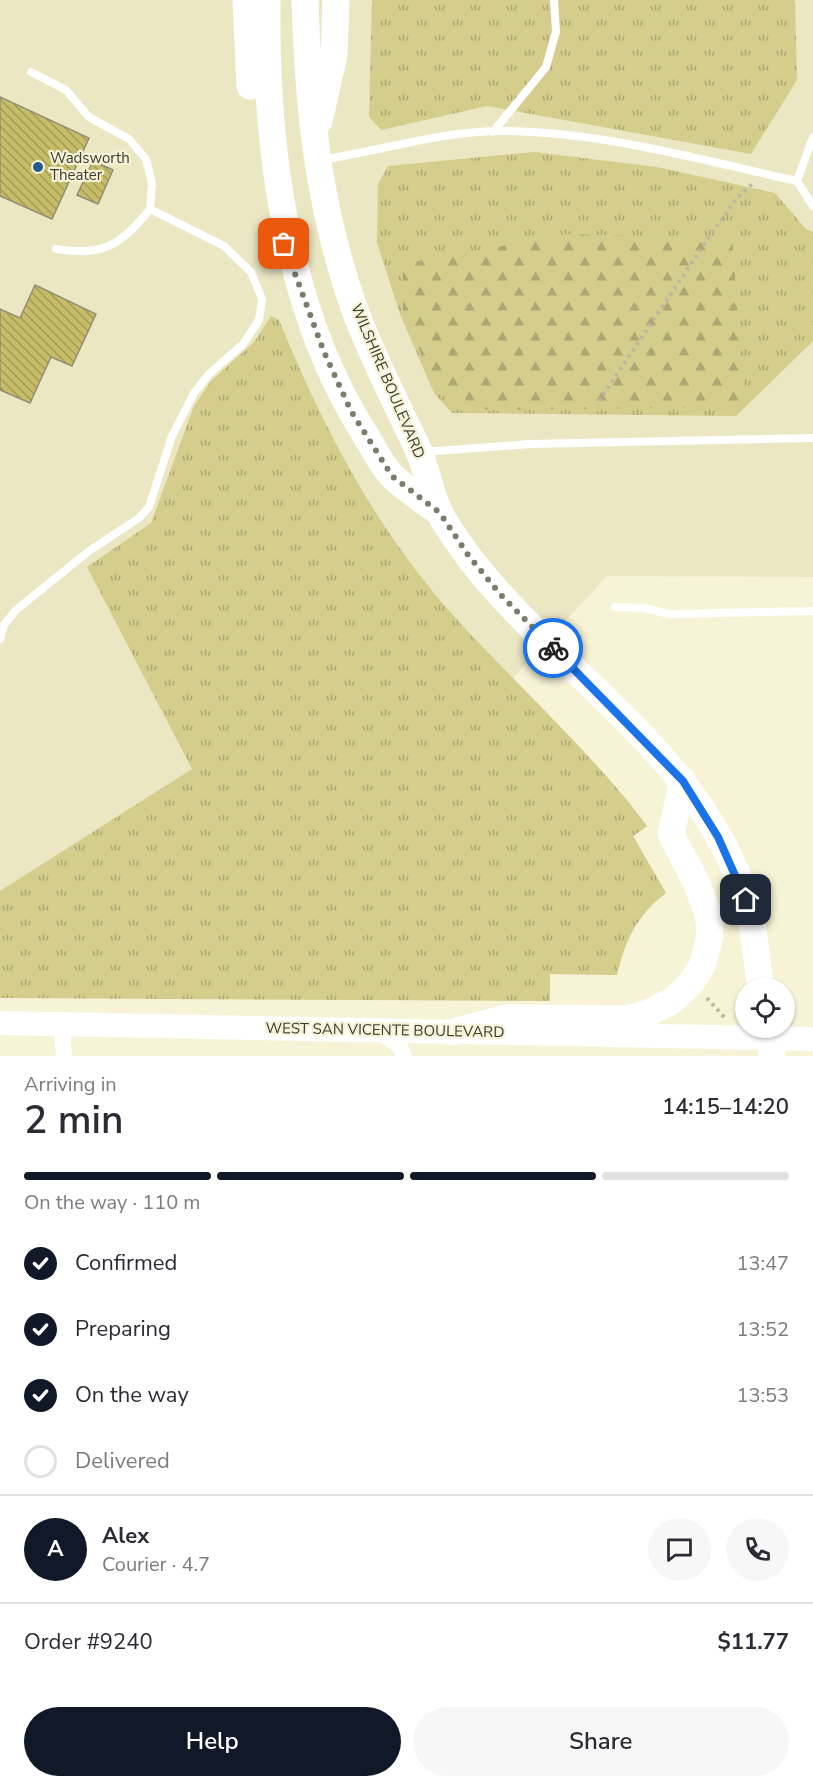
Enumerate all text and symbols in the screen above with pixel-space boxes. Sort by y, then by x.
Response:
place label: Wadsworth Theater [50,148,130,185]
marker: Wadsworth Theater [31,160,45,174]
pin [258,218,309,269]
icon: bag [267,227,300,260]
street label: WILSHIRE BOULEVARD [346,301,430,461]
courier [523,618,583,678]
icon: bike [537,632,570,665]
pin [720,874,771,925]
icon: home [729,883,762,916]
map controls [735,978,795,1038]
button: locate [735,978,795,1038]
street label: WEST SAN VICENTE BOULEVARD [265,1018,505,1042]
text: Arriving in [24,1071,117,1098]
text: 14:15–14:20 [662,1092,789,1122]
text: 2 min [24,1094,123,1147]
text: On the way · 110 m [24,1189,200,1216]
icon: check [24,1247,57,1280]
text: Confirmed [75,1248,177,1278]
text: 13:47 [736,1250,789,1277]
icon: check [24,1313,57,1346]
text: Preparing [75,1314,171,1344]
text: 13:52 [736,1316,789,1343]
icon: check [24,1379,57,1412]
text: On the way [75,1380,189,1410]
text: 13:53 [736,1382,789,1409]
text: Delivered [75,1446,170,1476]
button: chat [648,1518,711,1581]
button: phone [726,1518,789,1581]
text: Alex [102,1521,149,1551]
text: A [47,1534,64,1564]
text: Courier · 4.7 [102,1551,210,1578]
text: Order #9240 [24,1627,153,1657]
text: $11.77 [718,1627,789,1657]
button: Help [24,1707,401,1776]
button: Share [413,1707,789,1776]

